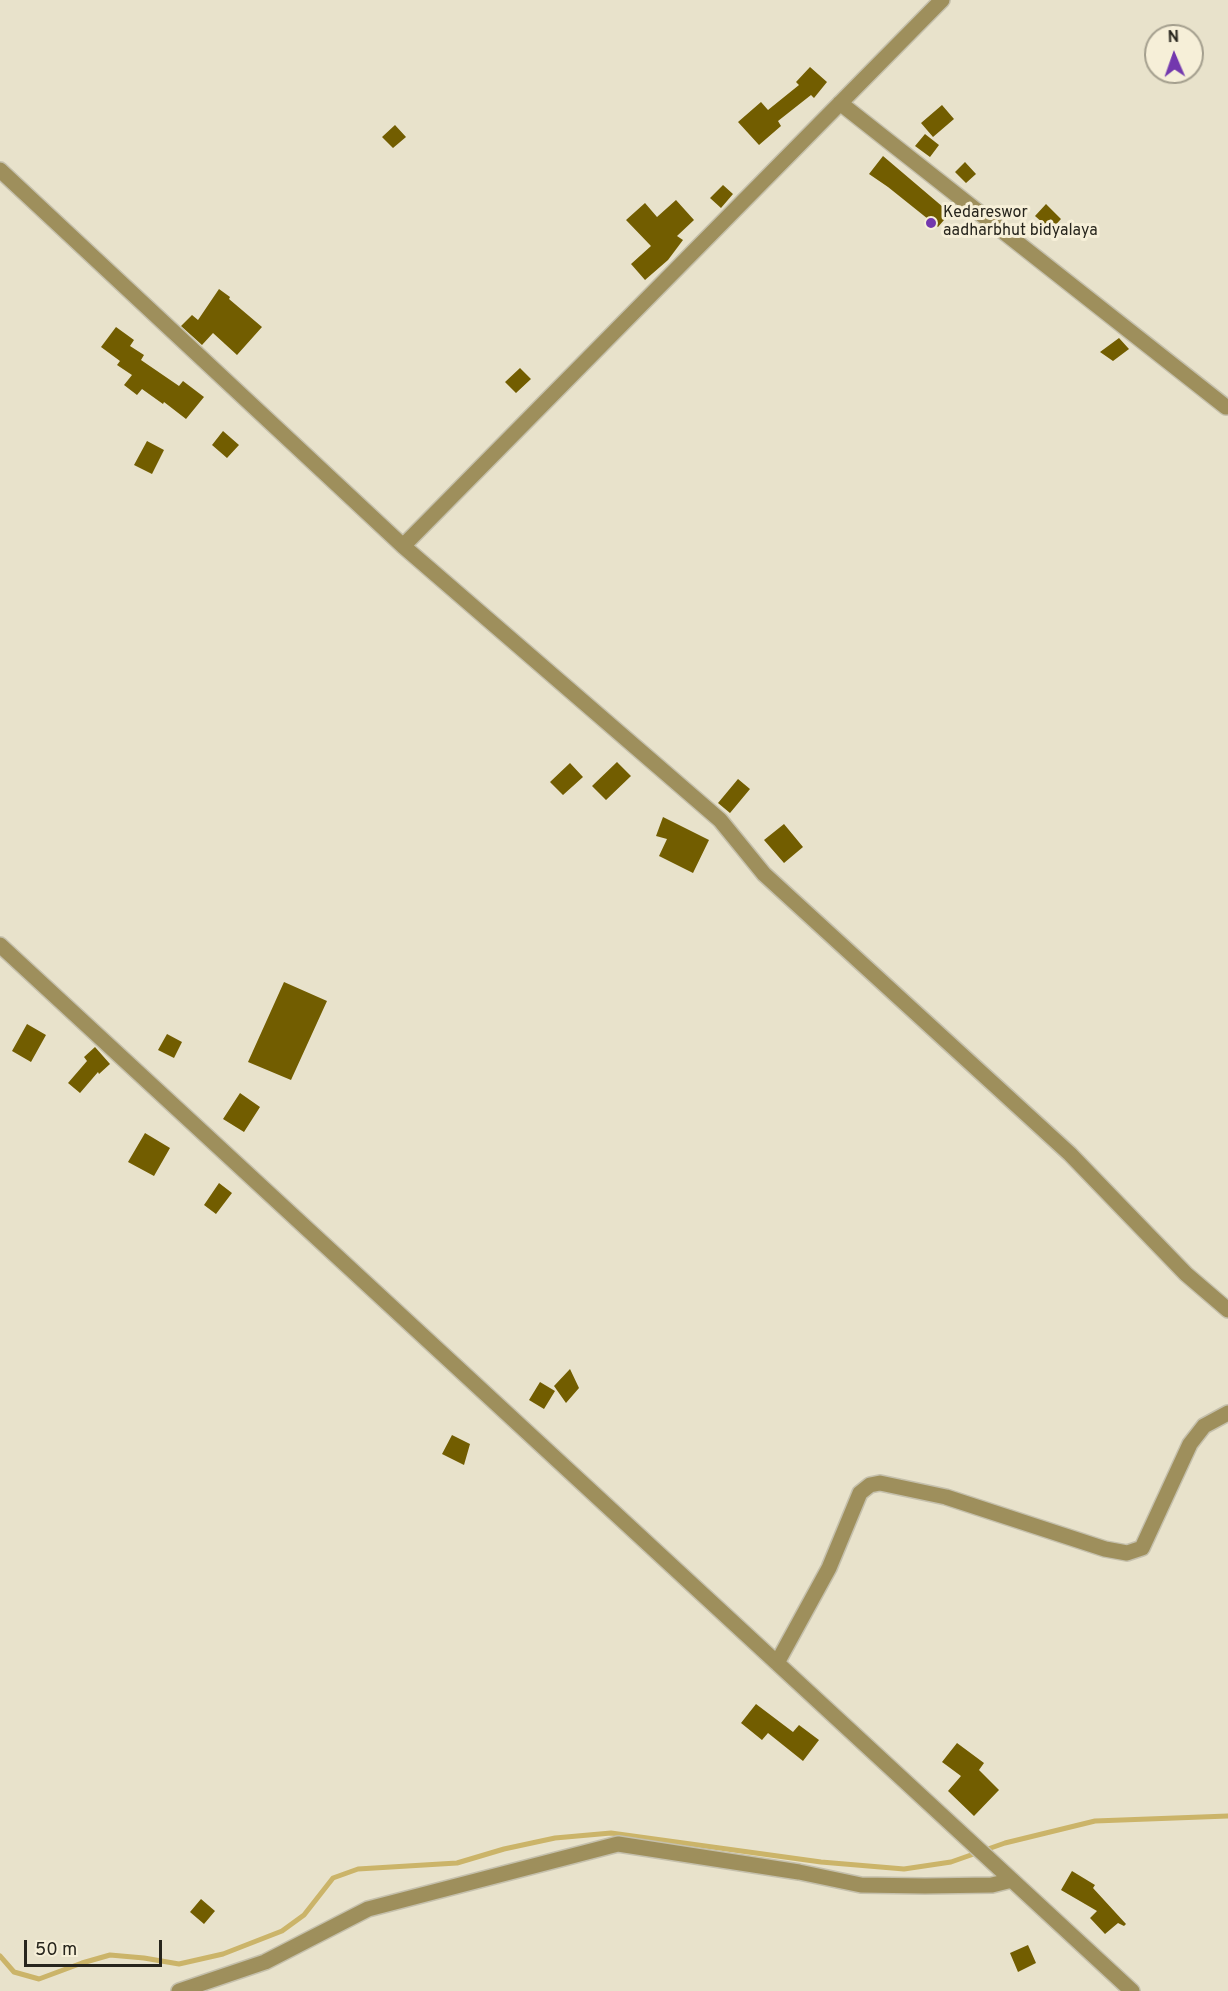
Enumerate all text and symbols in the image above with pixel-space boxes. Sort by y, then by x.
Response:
north arrow [1144,24,1204,84]
text: N [1167,28,1180,48]
place label: Kedareswor aadharbhut bidyalaya [943,204,1098,242]
marker: Kedareswor aadharbhut bidyalaya [924,216,938,230]
scale bar [27,1928,165,1966]
text: 50 m [35,1939,77,1962]

